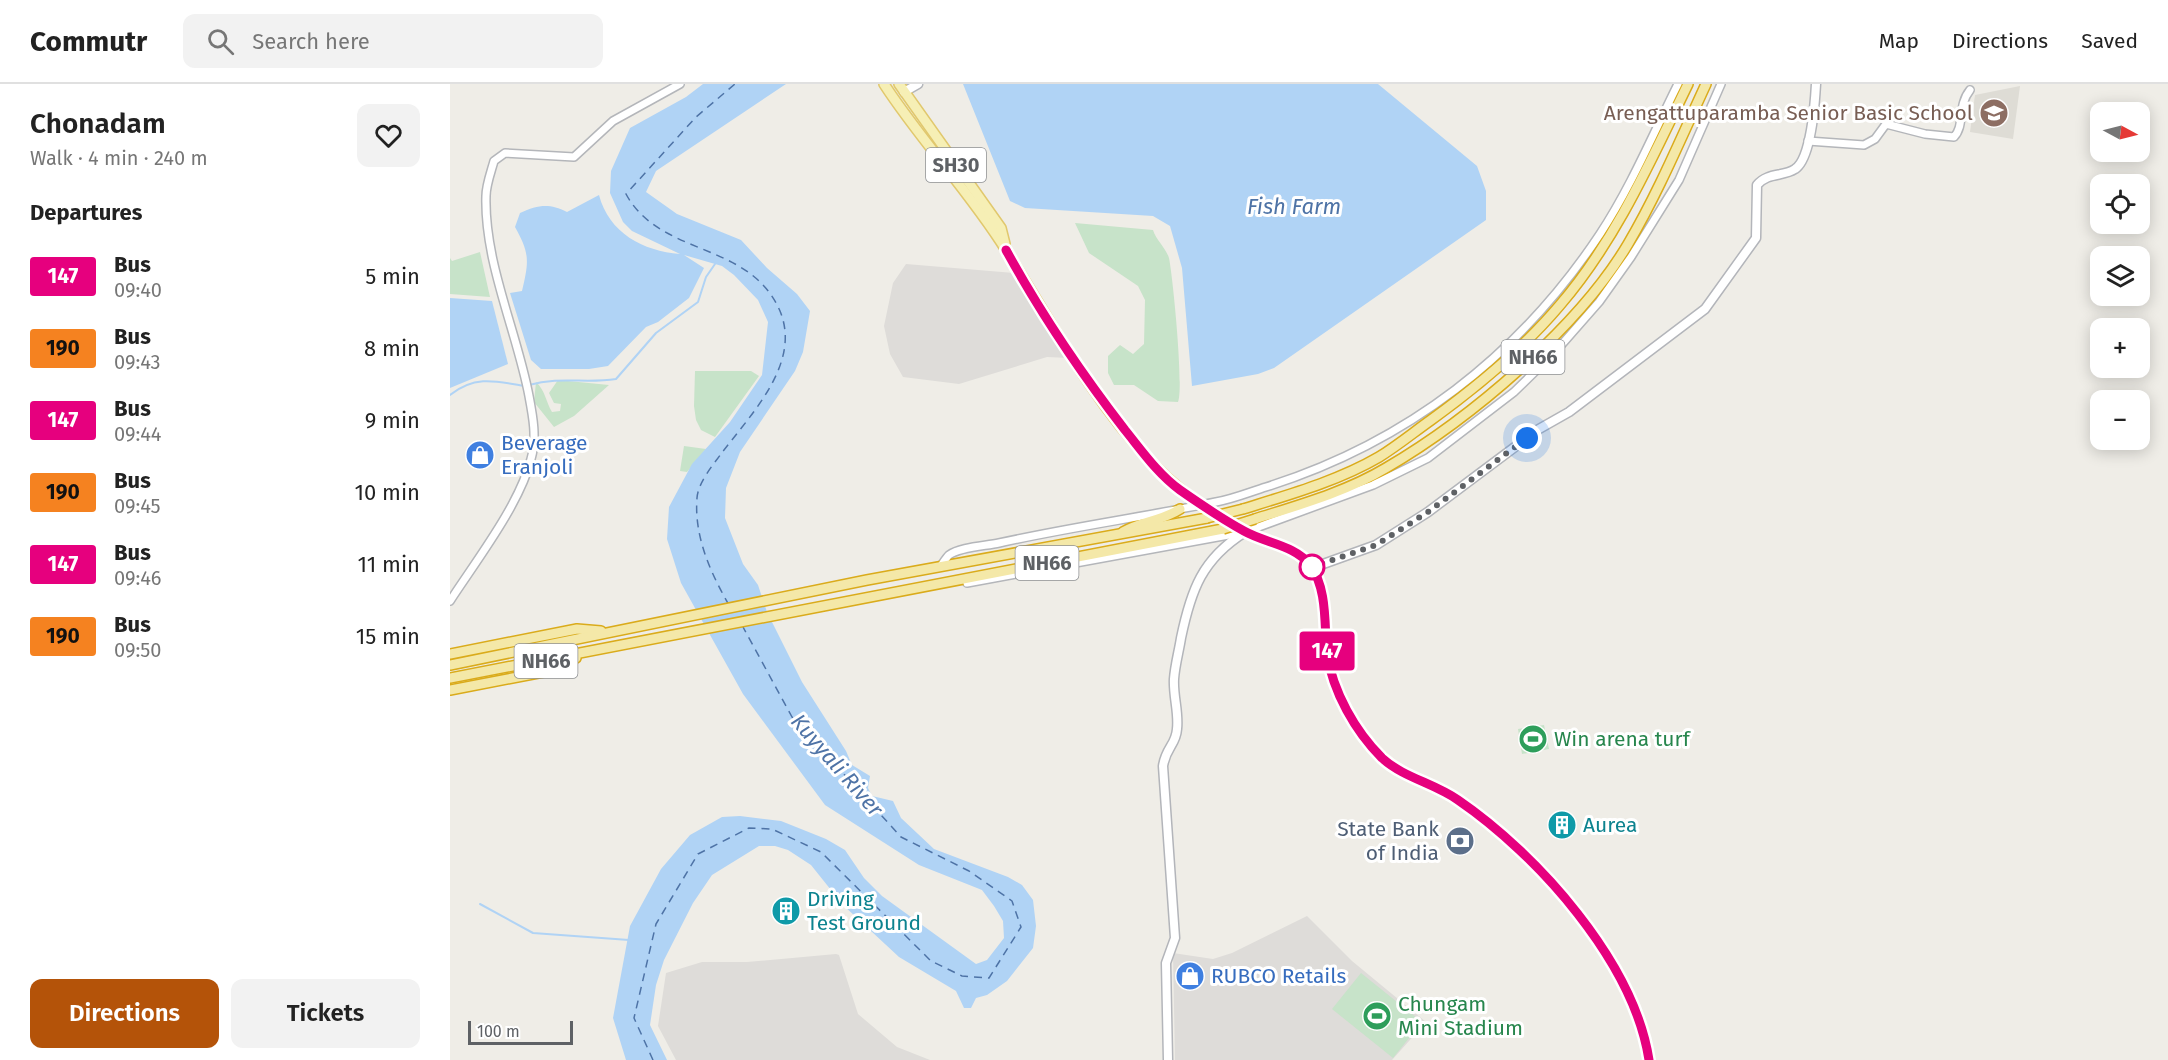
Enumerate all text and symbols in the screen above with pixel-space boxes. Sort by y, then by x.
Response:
search box [183,14,603,68]
text: Commutr [30,25,147,58]
icon: search [204,25,237,58]
text: Search here [252,28,370,55]
text: Map [1879,28,1919,54]
text: Directions [1952,28,2048,54]
text: Saved [2081,28,2138,54]
school or university icon: Arengattuparamba Senior Basic School [1978,97,2010,129]
place label: Arengattuparamba Senior Basic School [1604,100,1973,126]
north arrow [2090,102,2150,162]
map controls [2090,102,2150,450]
button: heart [357,104,420,167]
text: Chonadam [30,107,166,140]
text: Walk · 4 min · 240 m [30,146,208,170]
road number: SH30 [926,148,986,182]
button: locate [2090,174,2150,234]
water label: Fish Farm [1247,193,1341,220]
text: Departures [30,199,142,226]
button: layers [2090,246,2150,306]
text: Bus [114,251,151,278]
text: 147 [48,263,78,289]
text: 5 min [365,263,420,290]
text: 09:40 [114,278,162,302]
button: + [2090,318,2150,378]
text: Bus [114,323,151,350]
text: 190 [46,335,80,361]
text: 8 min [364,335,420,362]
road number: NH66 [1502,340,1564,374]
text: 09:43 [114,350,160,374]
button: − [2090,390,2150,450]
text: Bus [114,395,151,422]
text: 147 [48,407,78,433]
text: 9 min [365,407,420,434]
text: 09:44 [114,422,161,446]
your location [1512,423,1542,453]
place label: Beverage Eranjoli [501,430,587,480]
shop icon: Beverage Eranjoli [464,439,496,471]
text: Bus [114,467,151,494]
text: 190 [46,479,80,505]
text: 10 min [354,479,420,506]
text: 09:45 [114,494,161,518]
text: Bus [114,539,151,566]
road number: NH66 [1016,546,1078,580]
text: 147 [48,551,78,577]
text: 11 min [357,551,420,578]
unlabelled marker [1299,554,1325,580]
text: 09:46 [114,566,161,590]
text: Bus [114,611,151,638]
text: 190 [46,623,80,649]
text: 15 min [356,623,420,650]
line badge: 147 [1292,632,1362,670]
text: 09:50 [114,638,162,662]
text: 147 [1312,638,1342,664]
road number: NH66 [514,644,578,678]
water label: Kuyyali River [785,708,889,822]
sports icon: Win arena turf [1517,723,1549,755]
place label: Win arena turf [1554,726,1692,752]
building icon: Aurea [1546,809,1578,841]
place label: Aurea [1583,812,1637,838]
place label: State Bank of India [1337,816,1439,866]
bank icon: State Bank of India [1444,825,1476,857]
place label: Driving Test Ground [807,886,921,936]
building icon: Driving Test Ground [770,895,802,927]
shop icon: RUBCO Retails [1174,960,1206,992]
place label: RUBCO Retails [1211,963,1346,989]
button: Directions [30,979,219,1048]
button: Tickets [231,979,420,1048]
place label: Chungam Mini Stadium [1398,991,1523,1041]
sports icon: Chungam Mini Stadium [1361,1000,1393,1032]
scale bar [468,1018,573,1046]
text: 100 m [477,1022,520,1041]

